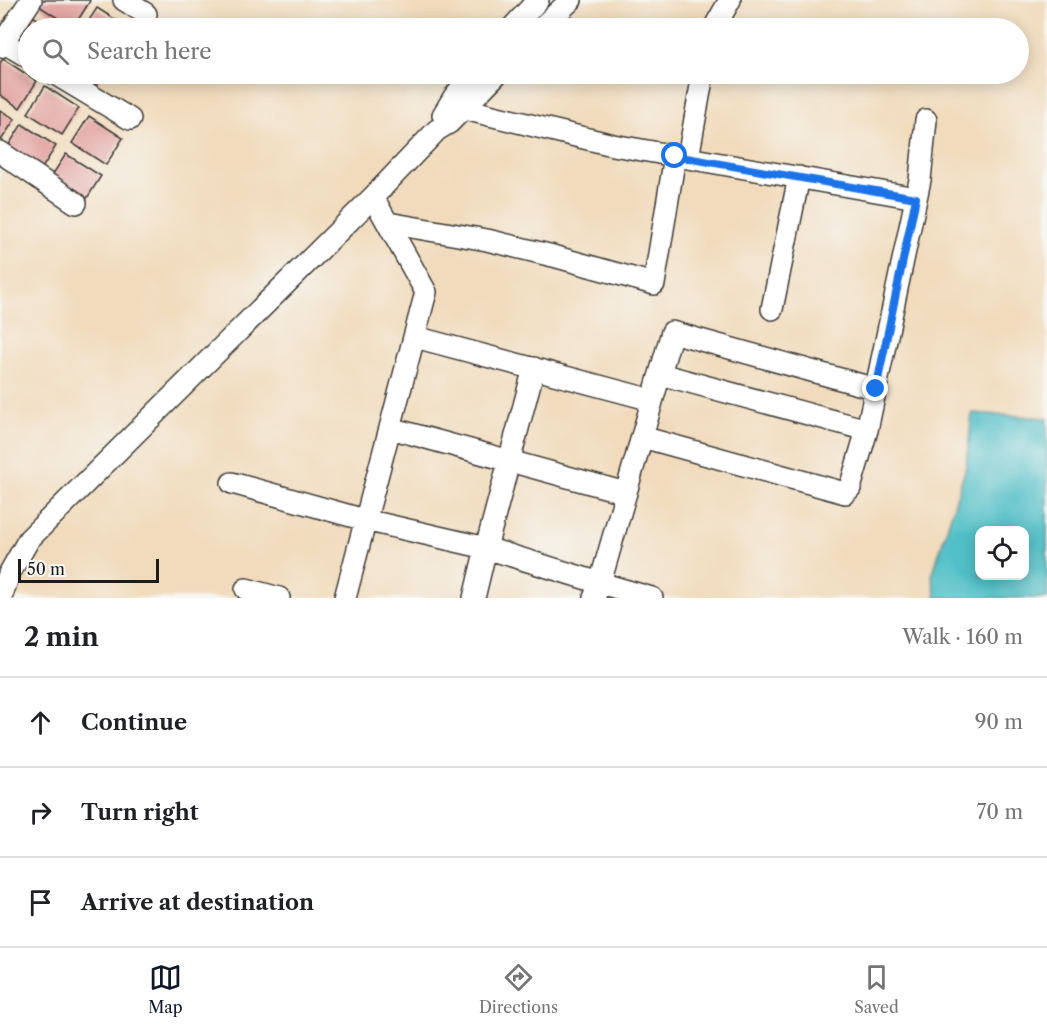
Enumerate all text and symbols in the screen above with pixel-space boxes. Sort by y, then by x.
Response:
search box [18,18,1029,84]
icon: search [39,35,72,68]
text: Search here [87,38,212,65]
route start [661,142,687,168]
route end [862,375,888,401]
map controls [975,526,1029,580]
button: locate [975,526,1029,580]
scale bar [18,556,159,584]
text: 50 m [27,559,65,579]
text: 2 min [24,621,99,653]
text: Walk · 160 m [902,625,1023,649]
icon: ahead [24,706,57,739]
text: Continue [81,709,187,736]
text: 90 m [975,710,1023,734]
icon: right [24,796,57,829]
text: Turn right [81,799,199,826]
text: 70 m [977,800,1023,824]
icon: arrive [24,886,57,919]
text: Arrive at destination [81,889,314,916]
tab: Map [148,961,183,1017]
tab: Directions [479,961,558,1017]
tab: Saved [854,961,899,1017]

